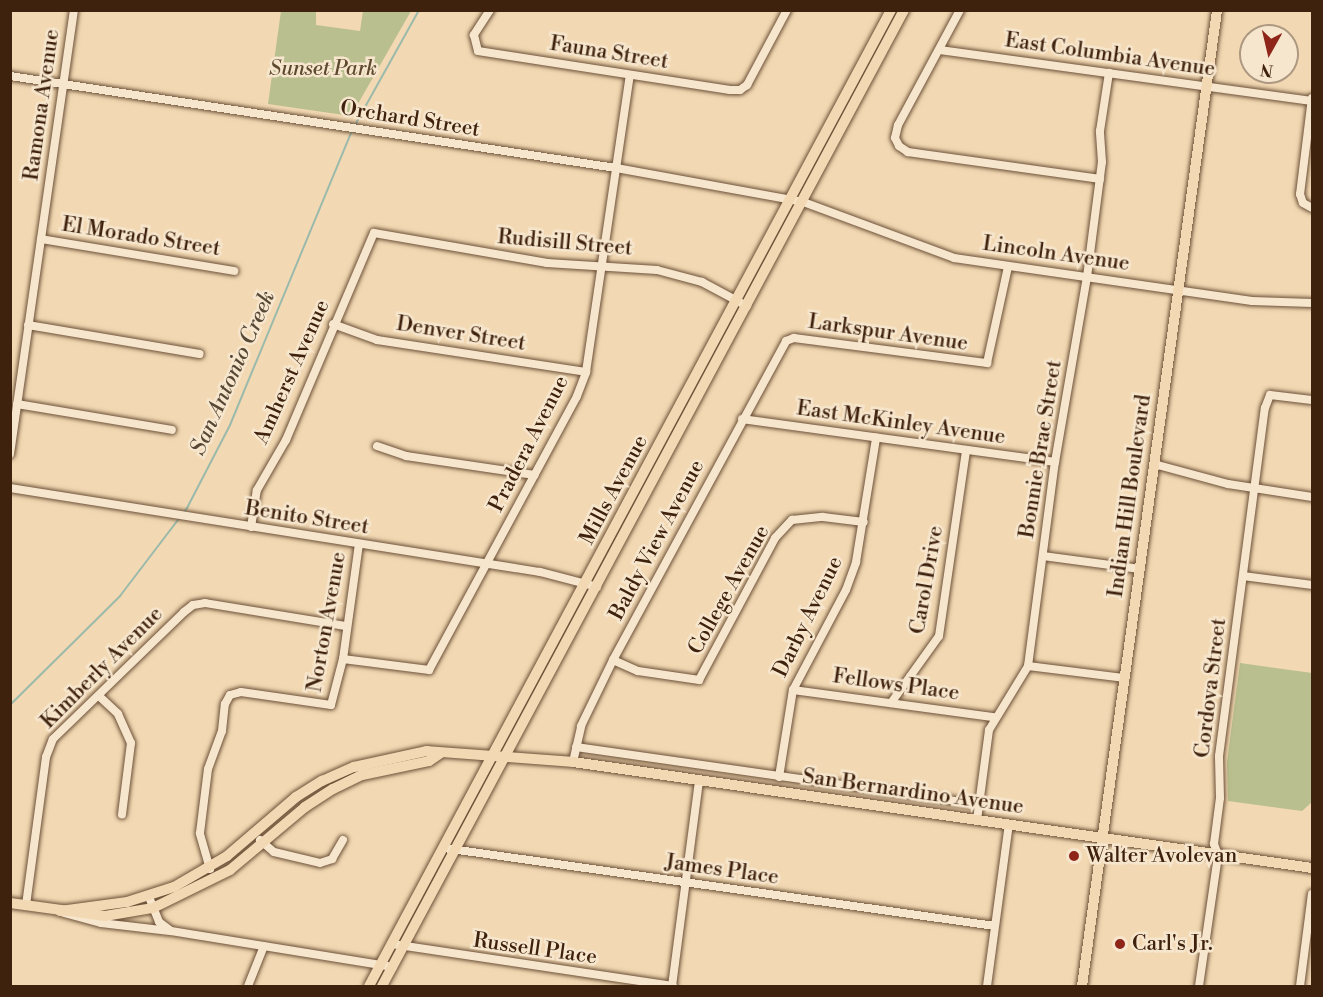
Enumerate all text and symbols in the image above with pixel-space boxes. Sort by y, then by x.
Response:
north arrow [1239,24,1299,84]
street label: Ramona Avenue [19,28,65,182]
street label: East Columbia Avenue [1003,28,1217,82]
street label: Fauna Street [548,31,670,75]
park label: Sunset Park [269,56,377,82]
text: N [1259,59,1274,81]
street label: Orchard Street [338,96,482,142]
street label: El Morado Street [60,212,222,262]
street label: Rudisill Street [497,225,633,261]
street label: Lincoln Avenue [981,231,1131,277]
water label: San Antonio Creek [185,287,281,459]
street label: Amherst Avenue [249,296,335,448]
street label: Larkspur Avenue [806,309,970,357]
street label: Denver Street [395,311,527,357]
street label: Bonnie Brae Street [1014,358,1068,540]
street label: Pradera Avenue [484,372,574,516]
street label: Indian Hill Boulevard [1103,393,1157,599]
street label: East McKinley Avenue [795,396,1007,450]
street label: Mills Avenue [575,431,653,549]
street label: Baldy View Avenue [604,456,710,624]
street label: Benito Street [243,496,371,540]
street label: College Avenue [683,521,775,659]
street label: Carol Drive [905,524,949,636]
street label: Norton Avenue [302,550,352,694]
street label: Darby Avenue [768,552,848,682]
street label: Kimberly Avenue [36,602,168,734]
street label: Cordova Street [1190,617,1232,759]
street label: Fellows Place [831,664,961,706]
street label: San Bernardino Avenue [801,764,1025,820]
place label: Walter Avolevan [1086,843,1237,869]
marker: Walter Avolevan [1067,849,1081,863]
street label: James Place [664,850,780,890]
street label: Russell Place [472,928,598,970]
place label: Carl's Jr. [1132,931,1213,957]
marker: Carl's Jr. [1113,937,1127,951]

